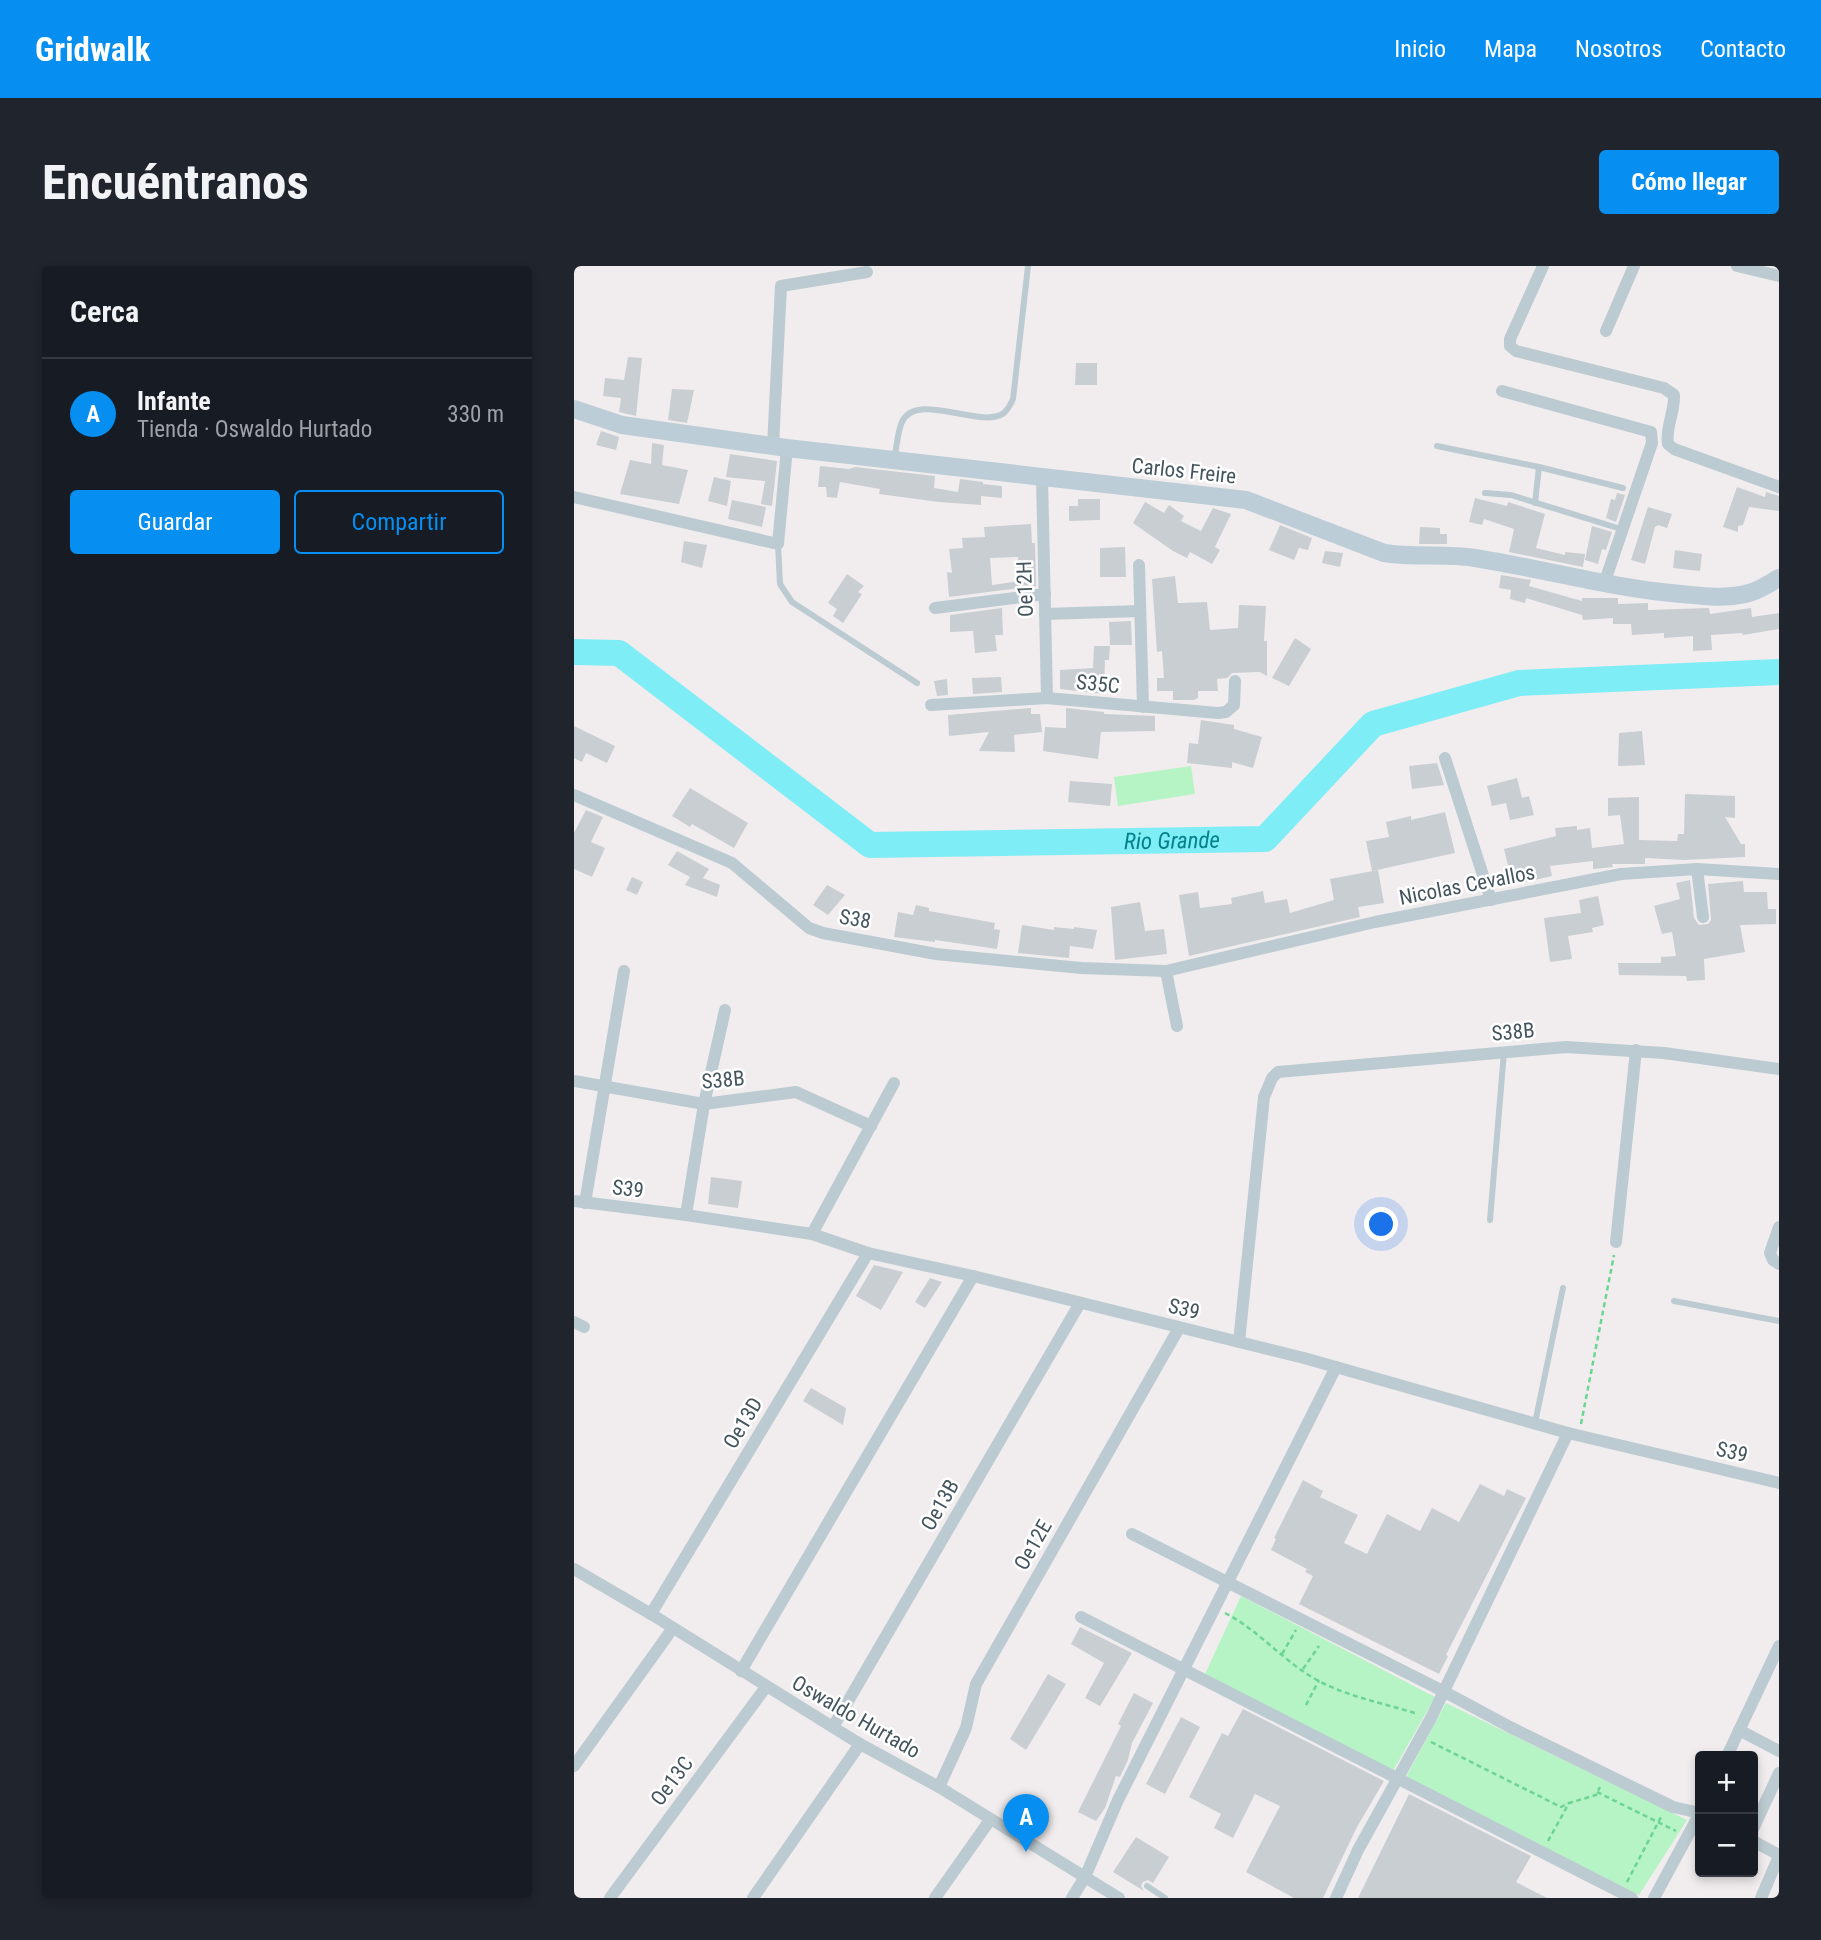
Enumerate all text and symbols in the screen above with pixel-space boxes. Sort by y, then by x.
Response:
text: Gridwalk [35,30,150,69]
text: Inicio [1394,35,1446,63]
text: Mapa [1484,35,1537,63]
text: Nosotros [1575,35,1662,63]
text: Contacto [1700,35,1786,63]
button: Cómo llegar [1599,150,1779,214]
text: Encuéntranos [42,154,309,211]
text: Cerca [70,294,139,329]
text: Infante [137,386,211,416]
text: A [86,401,100,428]
text: 330 m [447,401,504,428]
text: Tienda · Oswaldo Hurtado [137,416,372,443]
street label: Carlos Freire [1131,454,1238,488]
button: Guardar [70,490,280,554]
button: Compartir [294,490,504,554]
street label: Oe12H [1012,560,1038,618]
street label: S35C [1075,670,1121,698]
water label: Rio Grande [1124,827,1220,855]
street label: Nicolas Cevallos [1397,860,1537,910]
street label: S38 [837,904,873,934]
street label: S38B [1490,1018,1536,1046]
street label: S38B [700,1066,746,1094]
street label: S39 [611,1175,645,1203]
your location [1364,1207,1398,1241]
street label: S39 [1166,1294,1202,1324]
street label: Oe13D [719,1393,767,1453]
street label: S39 [1714,1437,1750,1467]
street label: Oe13B [916,1475,964,1535]
street label: Oe12E [1009,1516,1057,1574]
street label: Oswaldo Hurtado [788,1671,924,1763]
map controls [1695,1751,1758,1877]
button: + [1695,1751,1758,1814]
street label: Oe13C [646,1752,698,1810]
pin: A [1003,1794,1049,1852]
button: − [1695,1814,1758,1877]

